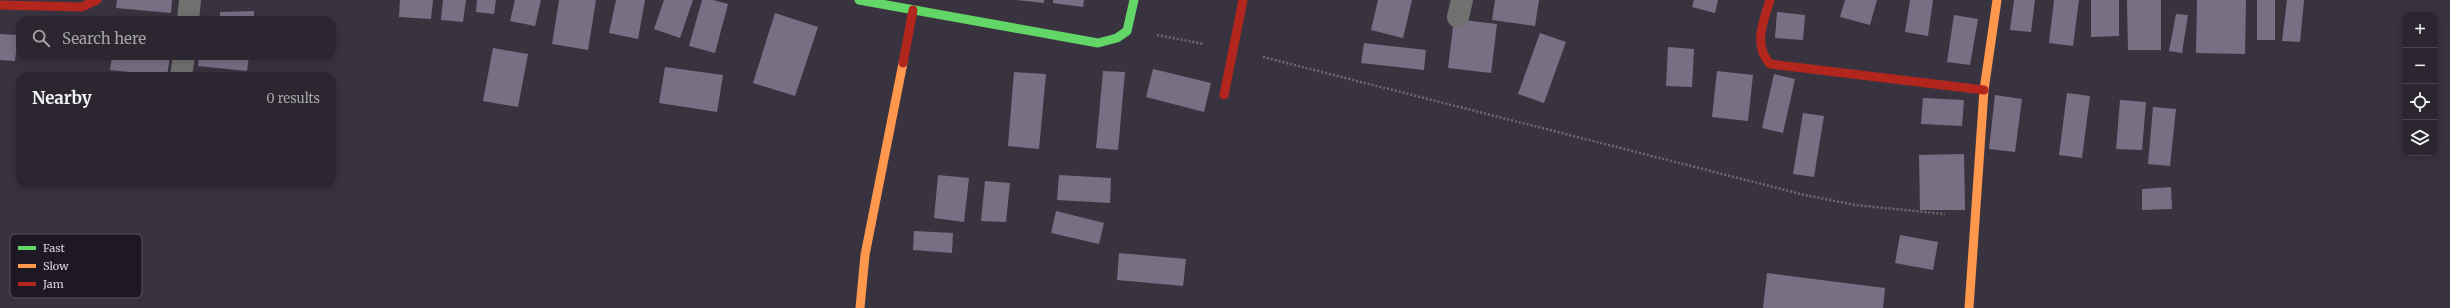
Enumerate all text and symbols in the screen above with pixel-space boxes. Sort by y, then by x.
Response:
map controls [2402,12,2438,156]
button: + [2402,12,2438,48]
search box [16,16,336,60]
icon: search [30,27,52,49]
text: Search here [62,29,146,48]
button: − [2402,48,2438,84]
button: locate [2402,84,2438,120]
text: Nearby [32,87,92,109]
text: 0 results [266,90,320,107]
button: layers [2402,120,2438,156]
legend [10,234,142,298]
text: Fast [43,241,66,255]
text: Slow [43,259,69,273]
text: Jam [42,277,64,291]

